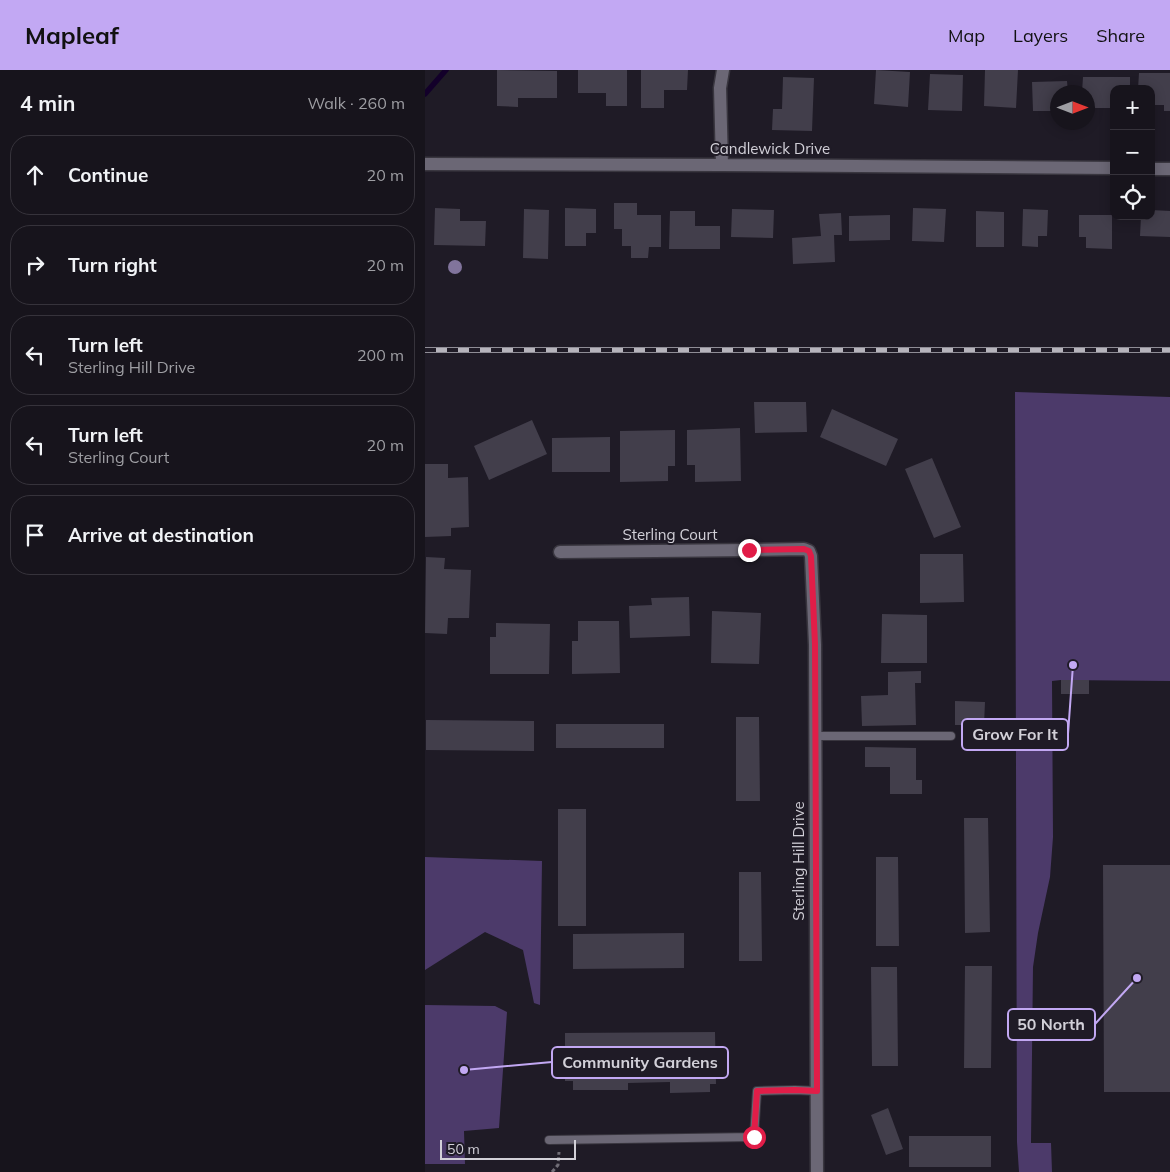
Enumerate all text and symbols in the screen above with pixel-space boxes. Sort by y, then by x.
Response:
text: Mapleaf [25,20,119,50]
text: Map [948,24,985,47]
text: Layers [1013,24,1068,47]
text: Share [1096,24,1145,47]
north arrow [1050,85,1095,130]
map controls [1110,85,1155,220]
button: + [1110,85,1155,130]
text: 4 min [20,90,75,116]
text: Walk · 260 m [307,93,405,113]
button: − [1110,130,1155,175]
street label: Candlewick Drive [710,139,830,158]
icon: ahead [21,161,49,189]
text: Continue [68,163,148,187]
text: 20 m [367,165,404,185]
button: locate [1110,175,1155,220]
icon: right [21,251,49,279]
text: Turn right [68,253,157,277]
text: 20 m [367,255,404,275]
text: Turn left [68,333,143,357]
icon: left [21,341,49,369]
text: 200 m [357,345,404,365]
text: Sterling Hill Drive [68,357,195,377]
text: Turn left [68,423,143,447]
icon: left [21,431,49,459]
text: 20 m [367,435,404,455]
text: Sterling Court [68,447,169,467]
icon: arrive [21,521,49,549]
text: Arrive at destination [68,523,254,547]
street label: Sterling Court [622,525,718,544]
route end [738,539,761,562]
callout: Grow For It [962,719,1068,750]
text: Grow For It [972,724,1058,744]
street label: Sterling Hill Drive [789,801,808,921]
callout: 50 North [1008,1009,1095,1040]
text: 50 North [1017,1014,1085,1034]
callout: Community Gardens [552,1047,728,1078]
text: Community Gardens [562,1052,718,1072]
route start [743,1126,766,1149]
scale bar [440,1137,576,1160]
text: 50 m [447,1140,480,1158]

